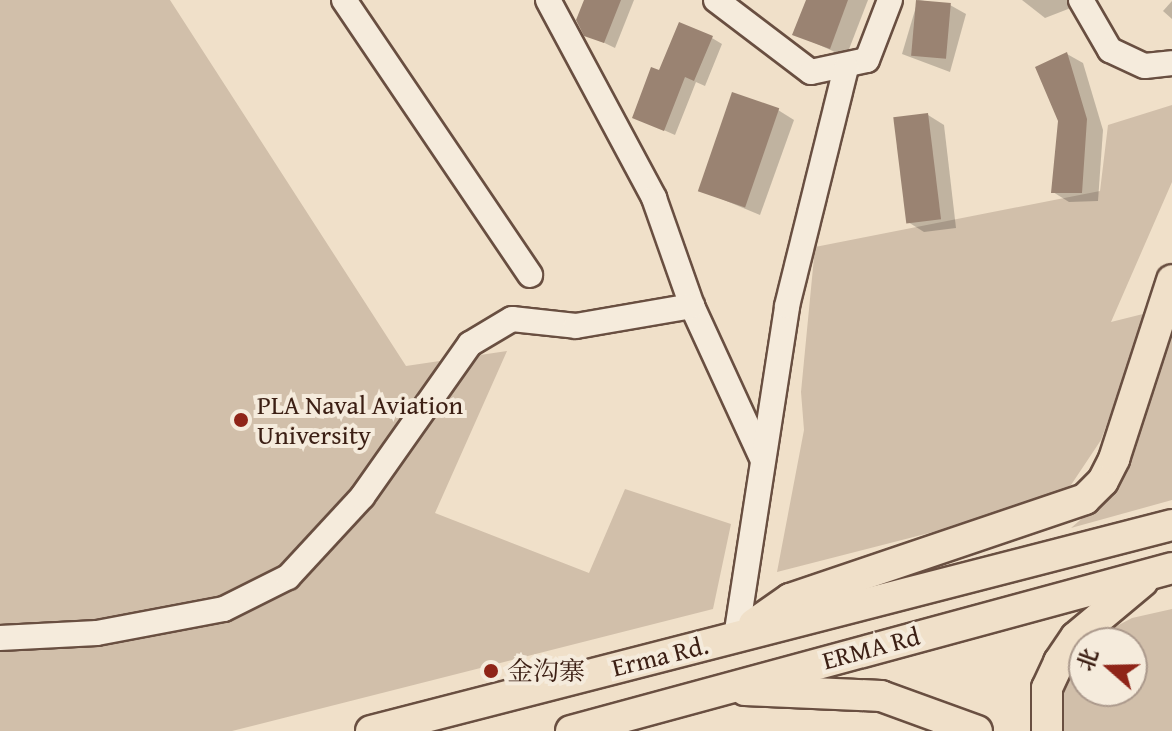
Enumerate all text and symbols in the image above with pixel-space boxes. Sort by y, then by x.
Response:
place label: PLA Naval Aviation University [257,389,463,450]
marker: PLA Naval Aviation University [232,411,250,429]
street label: ERMA Rd [819,620,923,676]
north arrow [1068,627,1148,707]
street label: Erma Rd. [609,629,711,683]
text: 北 [1069,644,1106,675]
place label: 金沟寨 [507,655,585,687]
marker: 金沟寨 [482,662,500,680]

